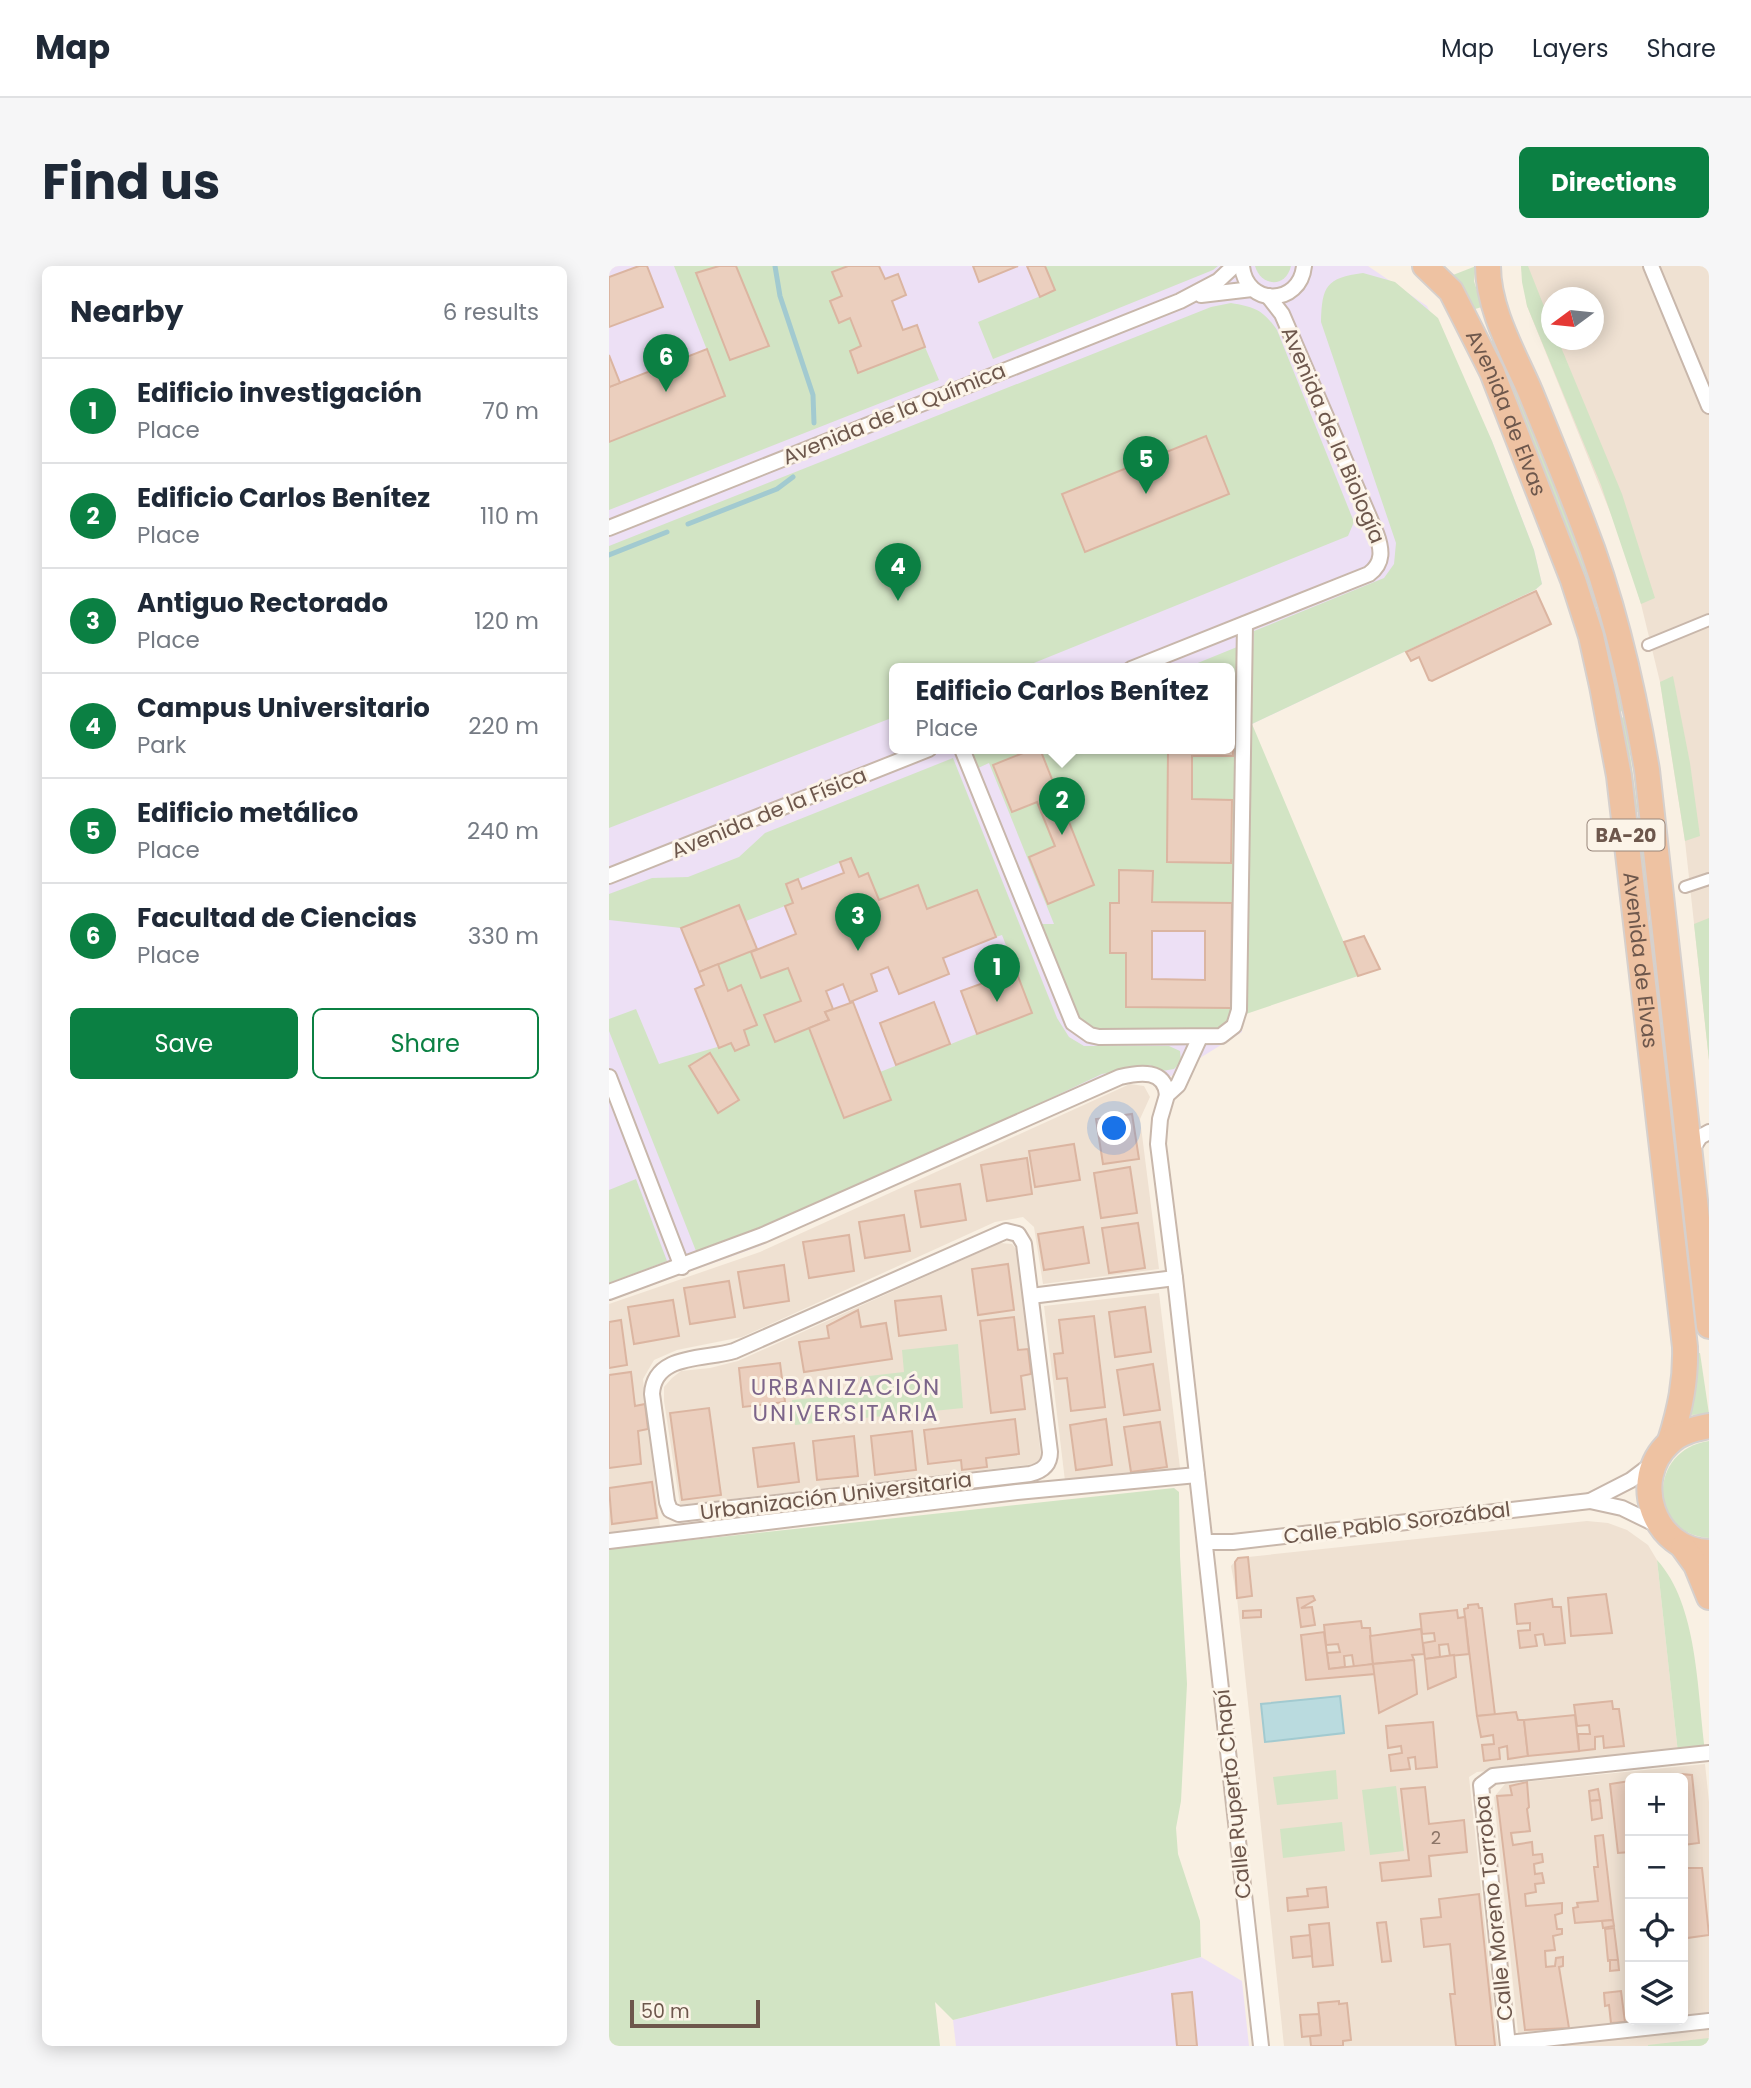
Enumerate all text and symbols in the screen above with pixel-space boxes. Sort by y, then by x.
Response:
text: Map [35,24,110,71]
text: Map [1441,32,1494,65]
text: Layers [1532,32,1608,65]
text: Share [1646,32,1716,65]
button: Directions [1519,147,1709,218]
text: Find us [42,148,220,216]
north arrow [1541,287,1604,350]
text: Nearby [70,290,184,333]
text: 6 results [443,296,539,328]
street label: Avenida de la Biología [1275,322,1392,548]
street label: Avenida de Elvas [1459,325,1554,500]
pin: 6 [643,334,689,392]
street label: Avenida de la Química [778,355,1010,472]
text: Edificio investigación [137,375,422,411]
text: 1 [89,395,97,427]
text: 70 m [482,395,539,427]
text: Place [137,414,200,446]
pin: 5 [1123,436,1169,494]
text: Edificio Carlos Benítez [137,480,430,516]
text: 2 [86,500,100,532]
text: 110 m [480,500,539,532]
text: Place [137,519,200,551]
pin: 4 [875,543,921,601]
text: Antiguo Rectorado [137,585,388,621]
text: 3 [86,605,100,637]
text: 120 m [474,605,539,637]
text: Place [137,624,200,656]
popup [889,663,1235,754]
text: Edificio Carlos Benítez [915,673,1209,709]
text: Campus Universitario [137,690,430,726]
text: 4 [85,710,101,742]
text: 220 m [468,710,539,742]
text: Place [915,712,978,744]
text: Park [137,729,186,761]
street label: Avenida de la Física [667,760,871,865]
pin: 2 [1039,777,1085,835]
text: Edificio metálico [137,795,358,831]
text: 5 [86,815,100,847]
text: 240 m [467,815,539,847]
road number: BA-20 [1587,820,1665,850]
text: Place [137,834,200,866]
street label: Avenida de Elvas [1616,870,1665,1050]
pin: 3 [835,893,881,951]
text: Facultad de Ciencias [137,900,417,936]
text: 6 [86,920,100,952]
text: 330 m [468,920,539,952]
text: Place [137,939,200,971]
pin: 1 [974,944,1020,1002]
button: Save [70,1008,298,1079]
button: Share [312,1008,539,1079]
your location [1097,1111,1131,1145]
district label: URBANIZACIÓN UNIVERSITARIA [751,1371,941,1429]
street label: Urbanización Universitaria [698,1464,974,1527]
street label: Calle Pablo Sorozábal [1282,1494,1512,1551]
street label: Calle Ruperto Chapí [1207,1688,1258,1900]
map controls [1625,1773,1688,2025]
button: + [1625,1773,1688,1836]
street label: Calle Moreno Torroba [1467,1794,1520,2022]
house number: 2 [1431,1825,1441,1850]
button: − [1625,1836,1688,1899]
button: locate [1625,1899,1688,1962]
button: layers [1625,1962,1688,2025]
scale bar [630,1997,759,2029]
text: 50 m [641,1998,690,2025]

